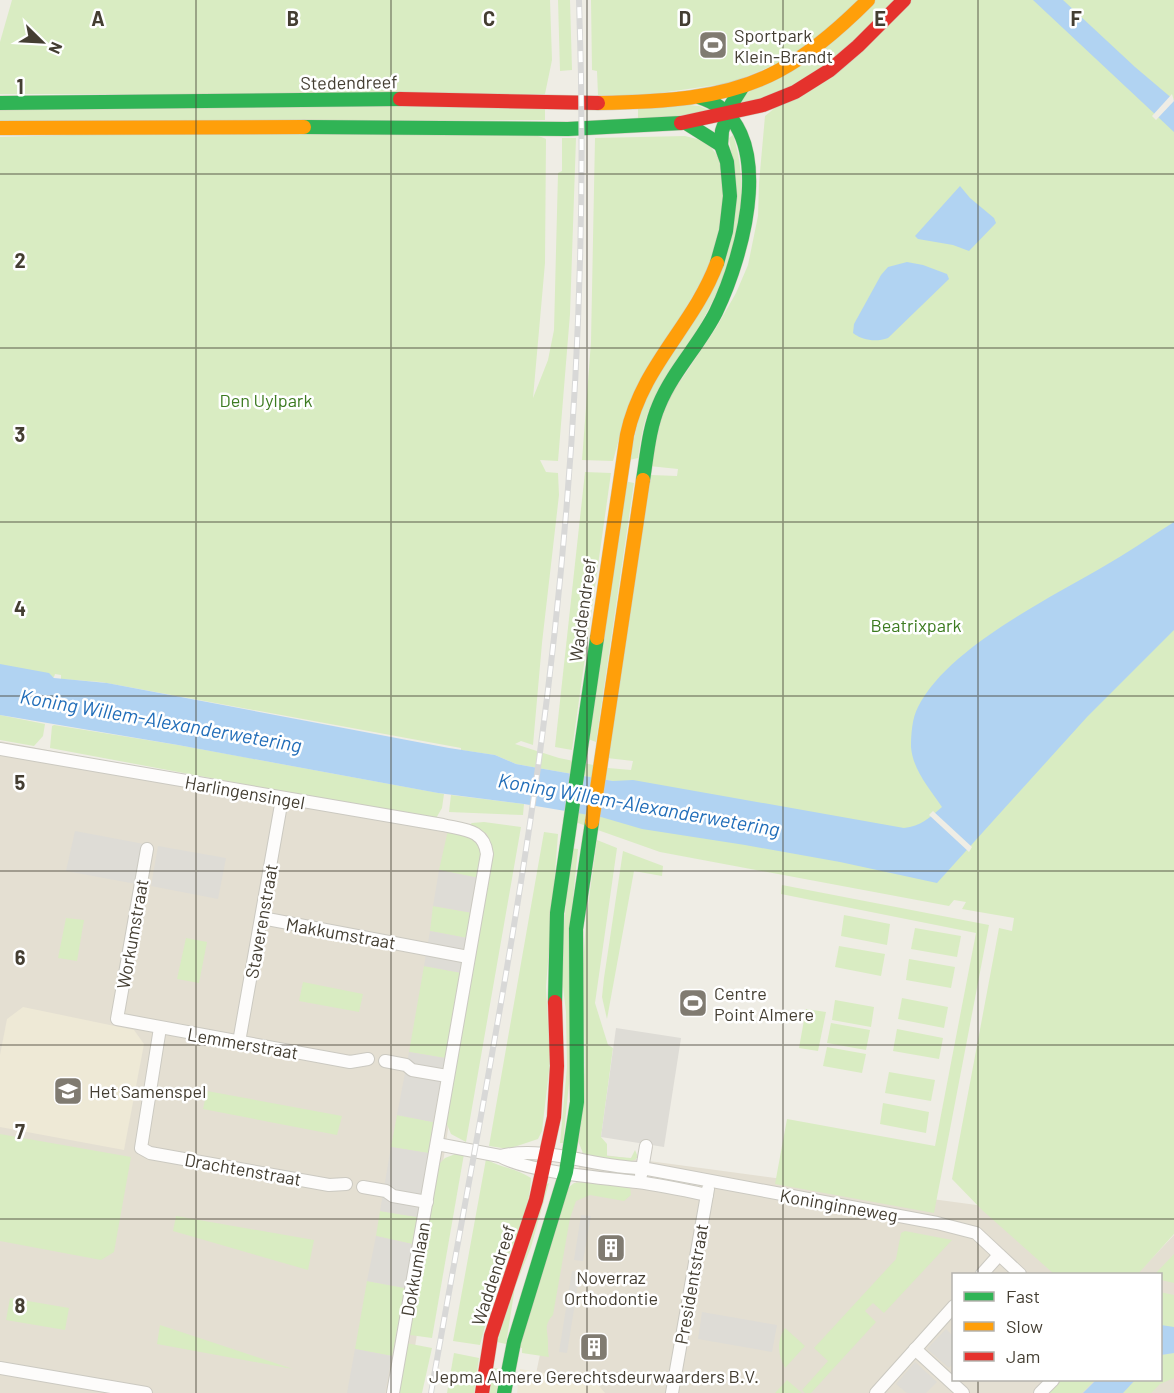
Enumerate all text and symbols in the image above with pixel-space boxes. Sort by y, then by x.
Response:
text: A [91,6,105,30]
text: B [287,6,299,30]
text: C [483,6,495,30]
text: D [679,6,691,30]
text: E [874,6,886,30]
text: F [1070,6,1082,30]
north arrow [12,12,72,72]
place label: Sportpark Klein-Brandt [734,24,833,67]
sports icon: Sportpark Klein-Brandt [697,29,729,61]
text: N [45,40,67,57]
street label: Stedendreef [300,70,398,94]
text: 1 [16,74,24,98]
text: 2 [14,248,26,272]
park label: Den Uylpark [220,389,312,411]
text: 3 [15,422,25,446]
street label: Waddendreef [564,557,600,663]
text: 4 [14,596,26,620]
park label: Beatrixpark [871,614,961,636]
water label: Koning Willem-Alexanderwetering [18,683,304,757]
water label: Koning Willem-Alexanderwetering [496,767,782,841]
text: 5 [15,770,26,794]
street label: Harlingensingel [183,771,307,813]
street label: Staverenstraat [240,862,282,980]
street label: Workumstraat [111,877,153,991]
street label: Makkumstraat [284,913,398,953]
text: 6 [15,945,26,969]
place label: Centre Point Almere [714,982,814,1025]
sports icon: Centre Point Almere [677,987,709,1019]
street label: Lemmerstraat [186,1022,300,1064]
school or university icon: Het Samenspel [52,1075,84,1107]
place label: Het Samenspel [89,1080,206,1102]
text: 7 [15,1119,25,1143]
street label: Drachtenstraat [183,1148,303,1190]
street label: Koninginneweg [778,1184,900,1226]
street label: Dokkumlaan [396,1220,434,1318]
street label: Waddendreef [466,1222,520,1328]
street label: Presidentstraat [670,1222,712,1346]
building icon: Noverraz Orthodontie [595,1232,627,1264]
place label: Noverraz Orthodontie [564,1266,658,1309]
legend [952,1273,1162,1381]
text: Fast [1006,1285,1040,1307]
text: 8 [15,1293,26,1317]
text: Slow [1006,1315,1043,1337]
building icon: Jepma Almere Gerechtsdeurwaarders B.V. [578,1331,610,1363]
text: Jam [1006,1345,1040,1367]
place label: Jepma Almere Gerechtsdeurwaarders B.V. [429,1365,759,1387]

